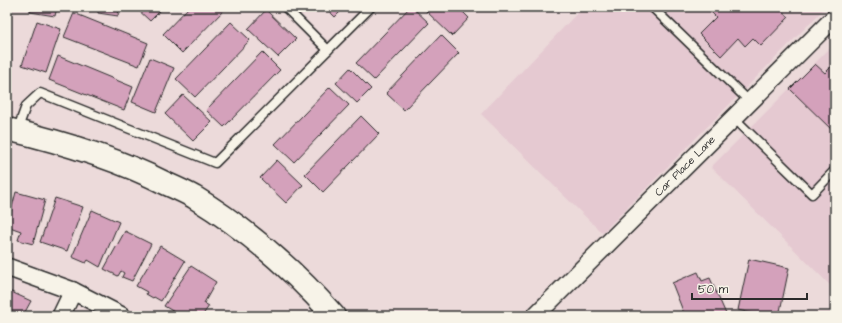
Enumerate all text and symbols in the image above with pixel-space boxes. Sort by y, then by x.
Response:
street label: Car Place Lane [651,132,719,200]
scale bar [692,275,807,301]
text: 50 m [698,281,729,298]

